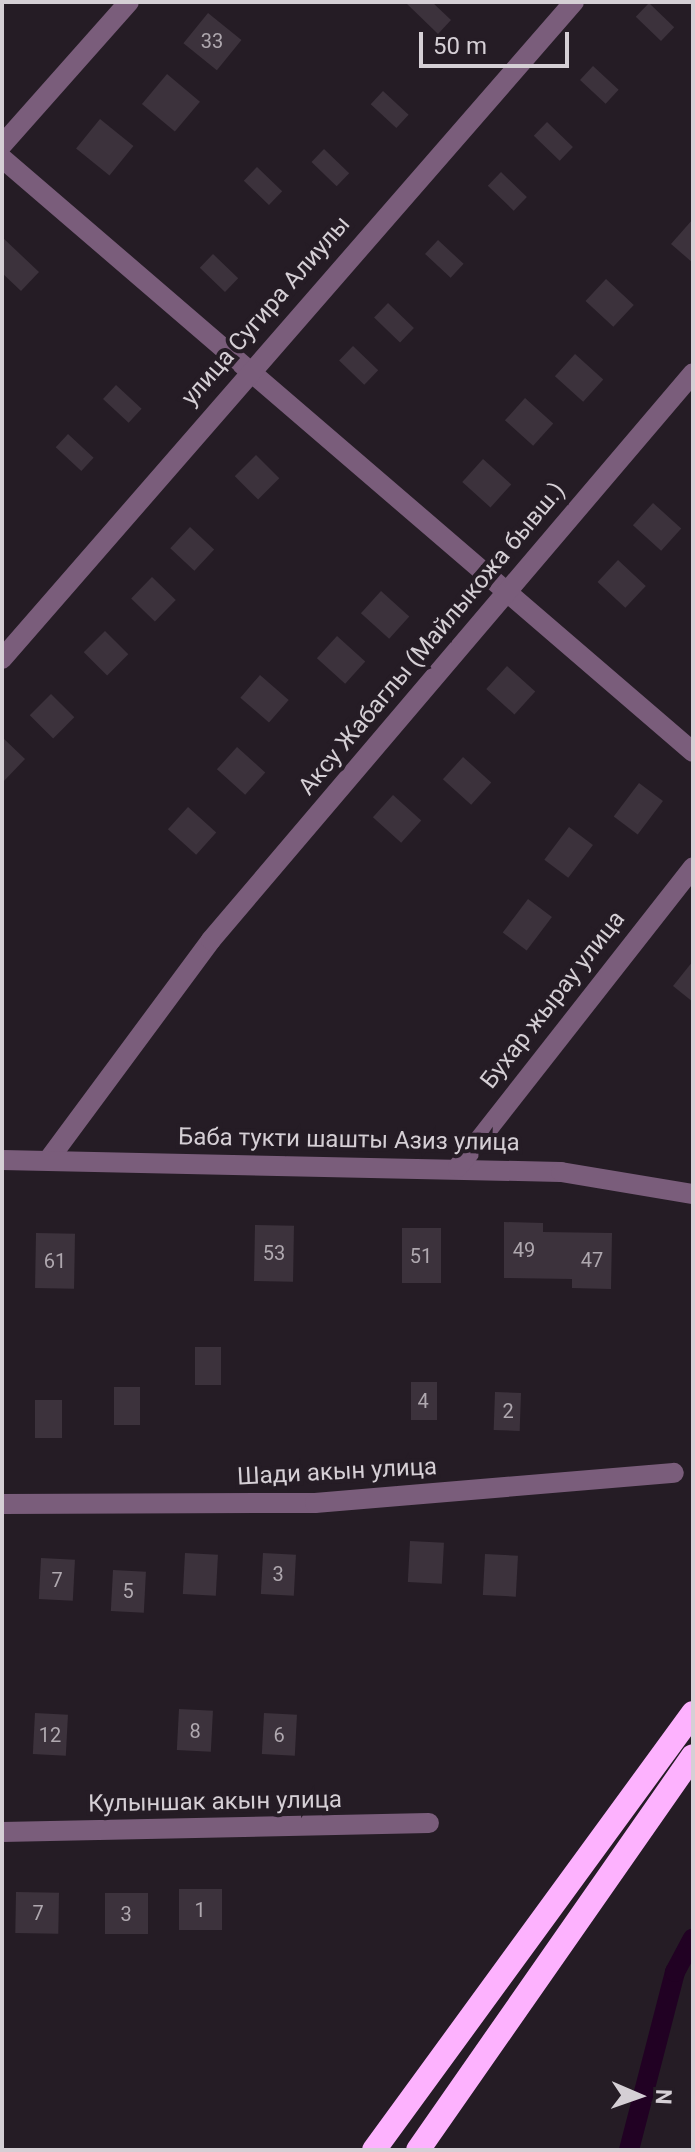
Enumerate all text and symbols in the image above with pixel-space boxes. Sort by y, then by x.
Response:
scale bar [423,16,573,66]
house number: 33 [201,29,223,53]
text: 50 m [433,32,487,60]
street label: улица Сугира Алиулы [176,210,356,412]
street label: Аксу Жабаглы (Майлыкожа бывш.) [293,477,571,801]
street label: Бухар жырау улица [475,905,631,1095]
street label: Баба тукти шашты Азиз улица [178,1123,520,1157]
house number: 49 [513,1238,535,1262]
house number: 53 [263,1241,285,1265]
house number: 51 [410,1244,432,1268]
house number: 47 [581,1248,603,1272]
house number: 61 [44,1249,66,1273]
house number: 4 [417,1389,429,1413]
house number: 2 [502,1399,514,1423]
street label: Шади акын улица [236,1452,438,1492]
house number: 3 [272,1562,284,1586]
house number: 7 [51,1568,63,1592]
house number: 5 [122,1579,134,1603]
house number: 8 [189,1719,201,1743]
house number: 12 [39,1723,61,1747]
house number: 6 [273,1723,285,1747]
street label: Кулыншак акын улица [88,1785,342,1819]
house number: 1 [194,1898,206,1922]
house number: 7 [32,1901,44,1925]
house number: 3 [120,1902,132,1926]
north arrow [599,2056,679,2136]
text: N [651,2089,676,2105]

